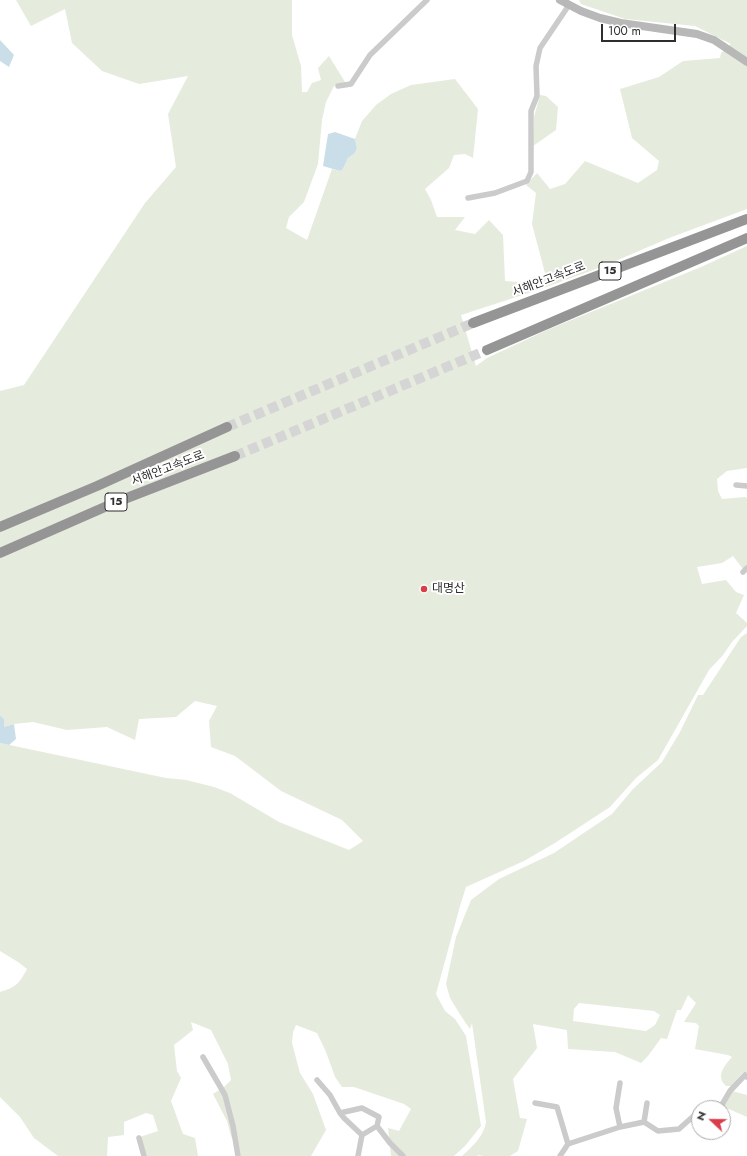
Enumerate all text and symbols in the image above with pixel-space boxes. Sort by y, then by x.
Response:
scale bar [603,16,678,42]
text: 100 m [608,22,641,40]
street label: 서해안고속도로 [510,259,588,301]
road number: 15 [599,262,621,280]
street label: 서해안고속도로 [129,448,207,490]
road number: 15 [105,493,127,511]
place label: 대명산 [432,582,465,596]
marker: 대명산 [419,584,429,594]
north arrow [691,1100,731,1140]
text: N [692,1109,710,1123]

